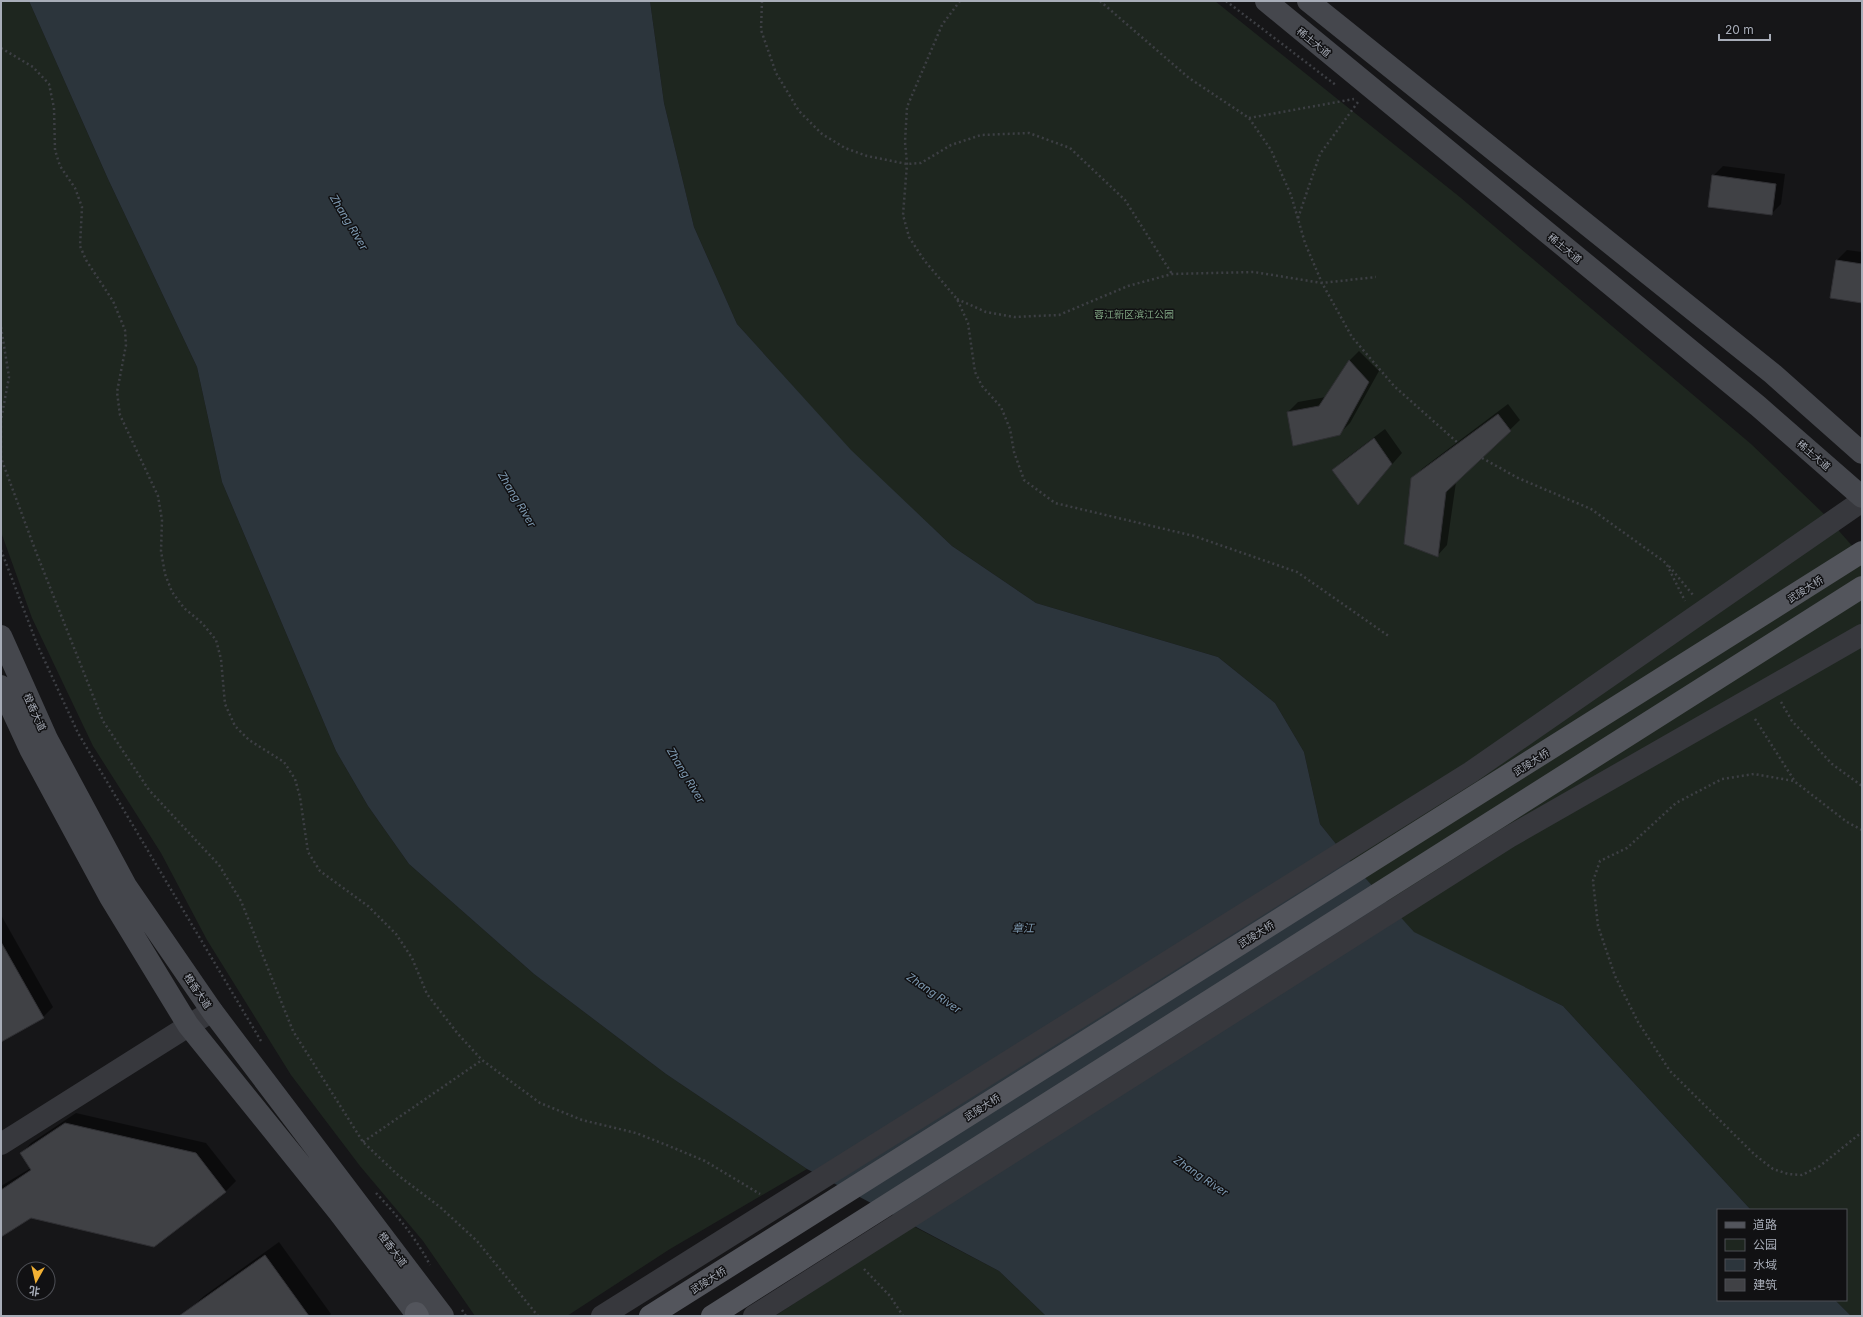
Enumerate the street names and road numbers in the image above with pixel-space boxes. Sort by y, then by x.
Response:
street label: 稀土大道 [1295,25,1333,59]
street label: 稀土大道 [1546,231,1584,265]
street label: 稀土大道 [1795,437,1833,473]
street label: 武陵大桥 [1785,573,1825,605]
street label: 橙香大道 [21,691,49,733]
street label: 武陵大桥 [1511,746,1551,778]
street label: 武陵大桥 [1236,918,1276,950]
street label: 橙香大道 [182,971,214,1011]
street label: 武陵大桥 [962,1091,1002,1123]
street label: 橙香大道 [376,1229,410,1269]
street label: 武陵大桥 [688,1264,728,1296]

